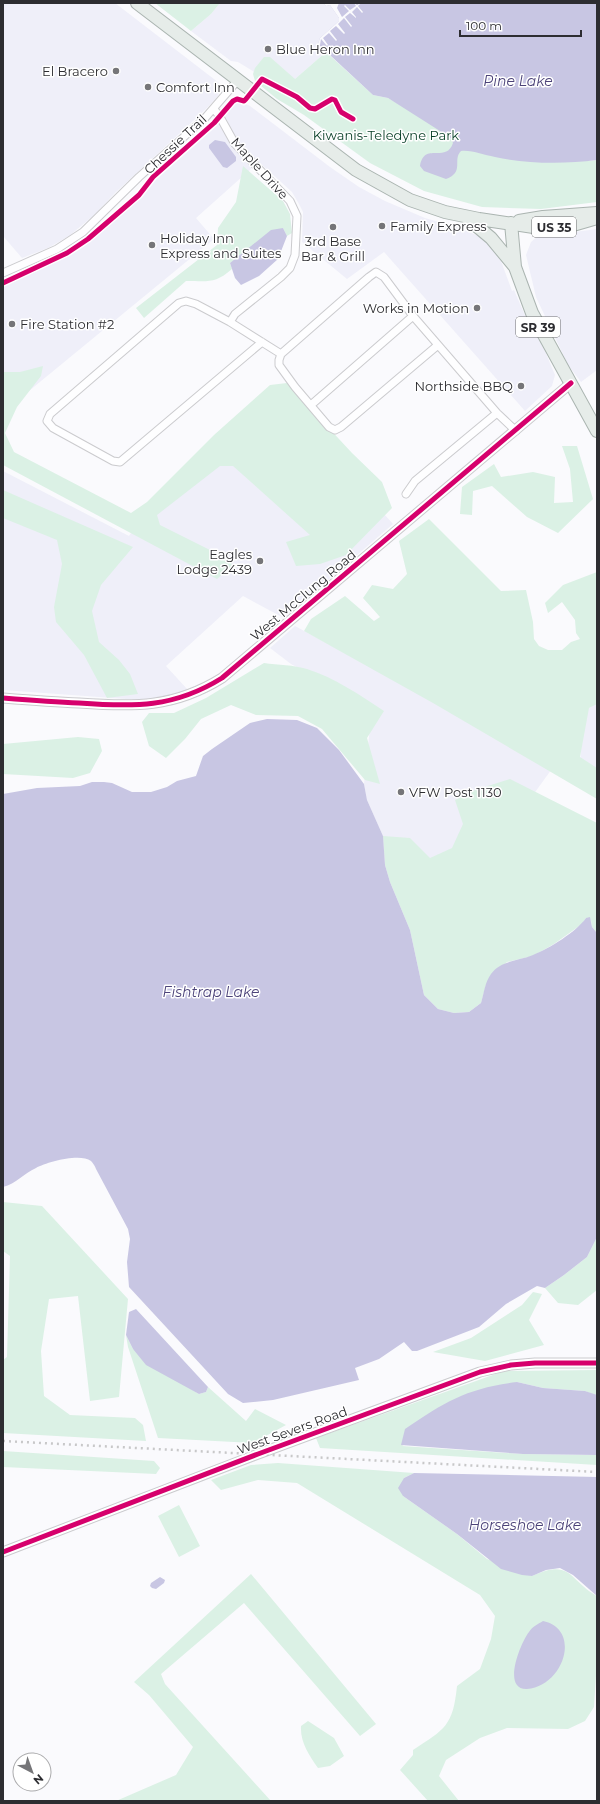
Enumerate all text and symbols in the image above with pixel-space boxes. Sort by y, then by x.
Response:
scale bar [460,12,581,38]
text: 100 m [466,18,502,33]
place label: Blue Heron Inn [276,41,375,57]
marker: Blue Heron Inn [263,44,273,54]
place label: El Bracero [42,63,108,79]
marker: El Bracero [111,66,121,76]
water label: Pine Lake [483,72,553,90]
place label: Comfort Inn [156,79,235,95]
marker: Comfort Inn [143,82,153,92]
street label: Chessie Trail [140,111,210,177]
park label: Kiwanis-Teledyne Park [313,127,459,143]
street label: Maple Drive [228,134,292,202]
road number: US 35 [532,217,576,237]
place label: Family Express [390,218,487,234]
marker: Family Express [377,221,387,231]
marker: 3rd Base Bar & Grill [328,222,338,232]
place label: Holiday Inn Express and Suites [160,230,281,261]
place label: 3rd Base Bar & Grill [301,233,365,264]
marker: Holiday Inn Express and Suites [147,240,157,250]
place label: Works in Motion [363,300,469,316]
marker: Works in Motion [472,303,482,313]
place label: Fire Station #2 [20,316,114,332]
road number: SR 39 [516,317,560,337]
marker: Fire Station #2 [7,319,17,329]
place label: Northside BBQ [414,378,513,394]
marker: Northside BBQ [516,381,526,391]
place label: Eagles Lodge 2439 [177,546,252,577]
street label: West McClung Road [247,546,359,644]
marker: Eagles Lodge 2439 [255,556,265,566]
place label: VFW Post 1130 [409,784,502,800]
marker: VFW Post 1130 [396,787,406,797]
water label: Fishtrap Lake [163,983,259,1001]
street label: West Severs Road [235,1403,349,1457]
water label: Horseshoe Lake [469,1516,581,1534]
north arrow [12,1752,52,1792]
text: N [31,1771,47,1788]

